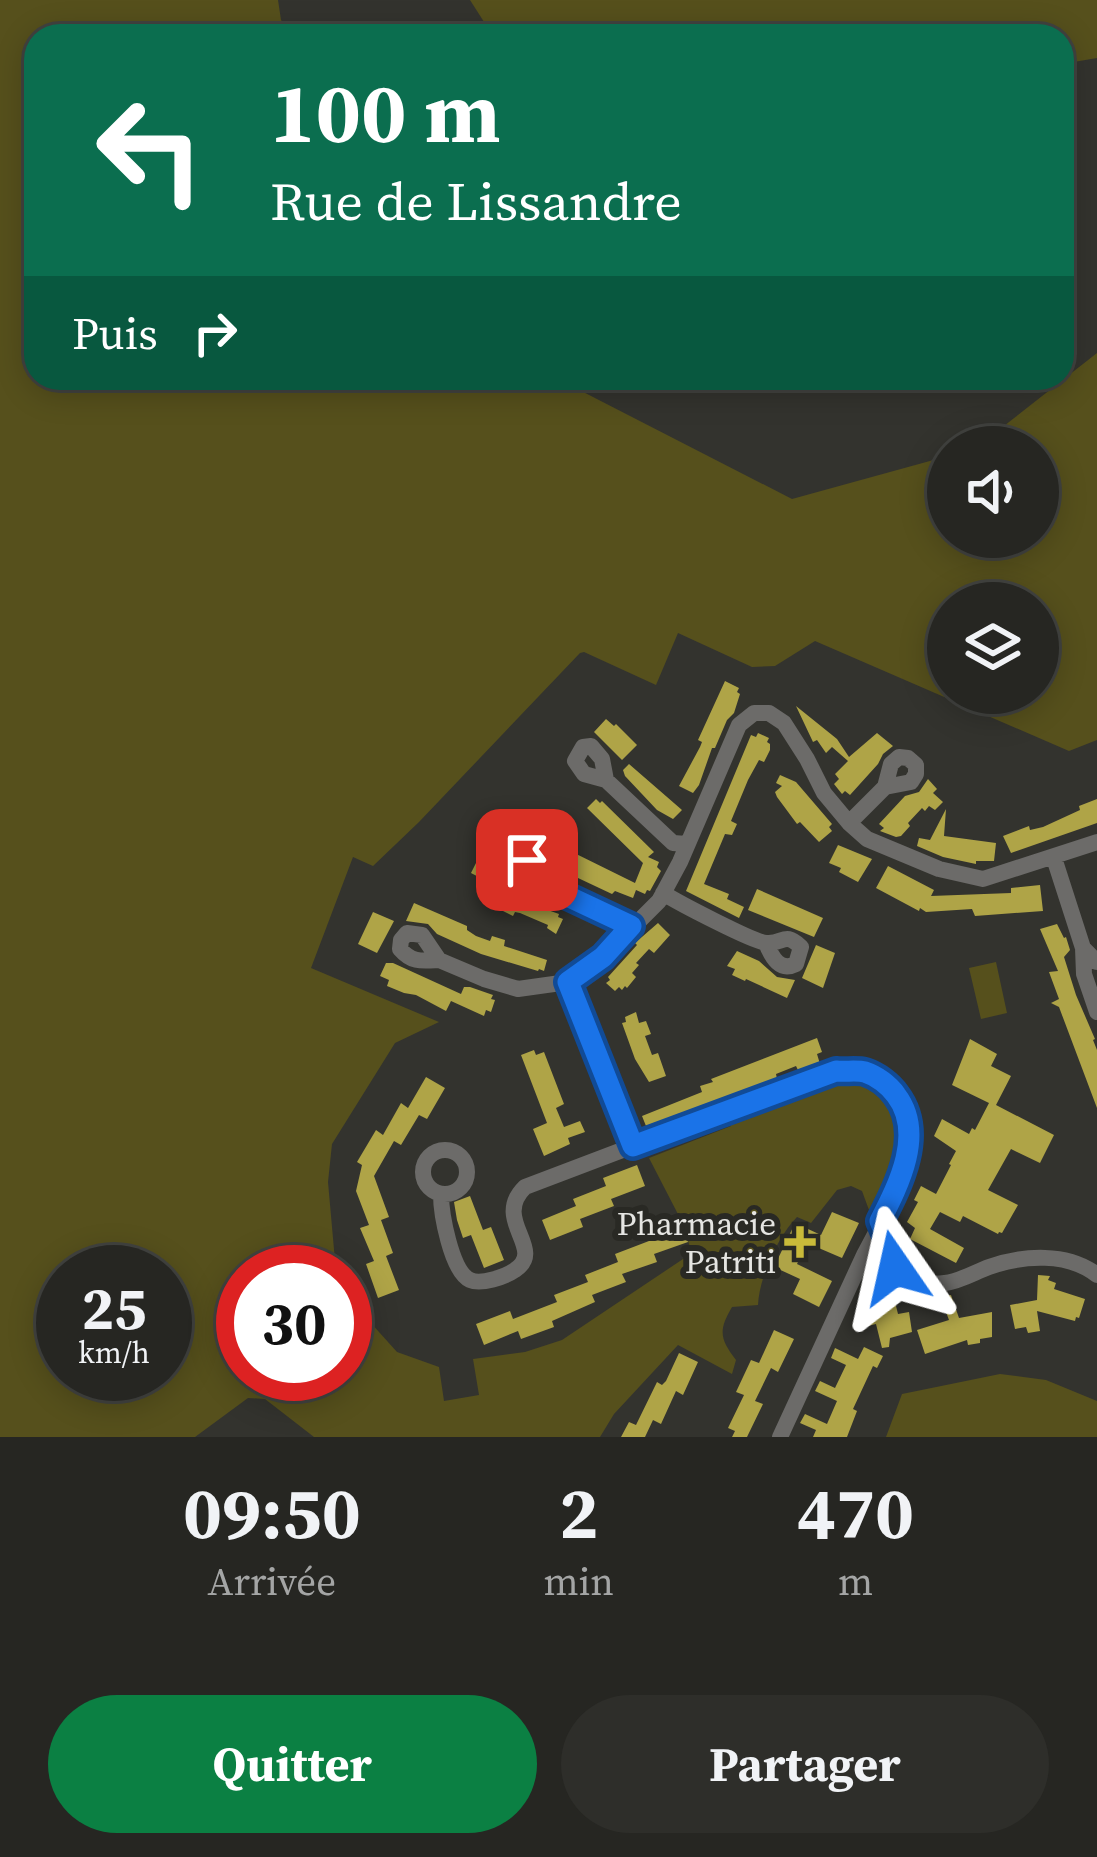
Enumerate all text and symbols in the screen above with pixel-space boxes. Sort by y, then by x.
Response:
text: 100 m [270,55,501,170]
icon: left [72,72,228,228]
text: Rue de Lissandre [270,164,682,238]
icon: right [182,300,248,366]
text: Puis [72,302,158,364]
map controls [927,426,1059,714]
button: sound [927,426,1059,558]
button: layers [927,582,1059,714]
pin [476,809,578,911]
icon: arrive [494,827,560,893]
place label: Pharmacie Patriti [617,1201,776,1284]
position arrow [832,1205,958,1331]
marker: Pharmacie Patriti [787,1229,813,1255]
speed limit sign: 30 [216,1245,372,1401]
text: 25 [81,1267,147,1349]
text: km/h [78,1332,150,1373]
text: 09:50 [183,1463,361,1562]
text: 2 [559,1463,598,1562]
text: 470 [797,1463,914,1562]
text: Arrivée [207,1555,336,1608]
text: min [544,1555,614,1608]
text: m [838,1555,873,1608]
button: Quitter [48,1695,537,1833]
button: Partager [561,1695,1049,1833]

